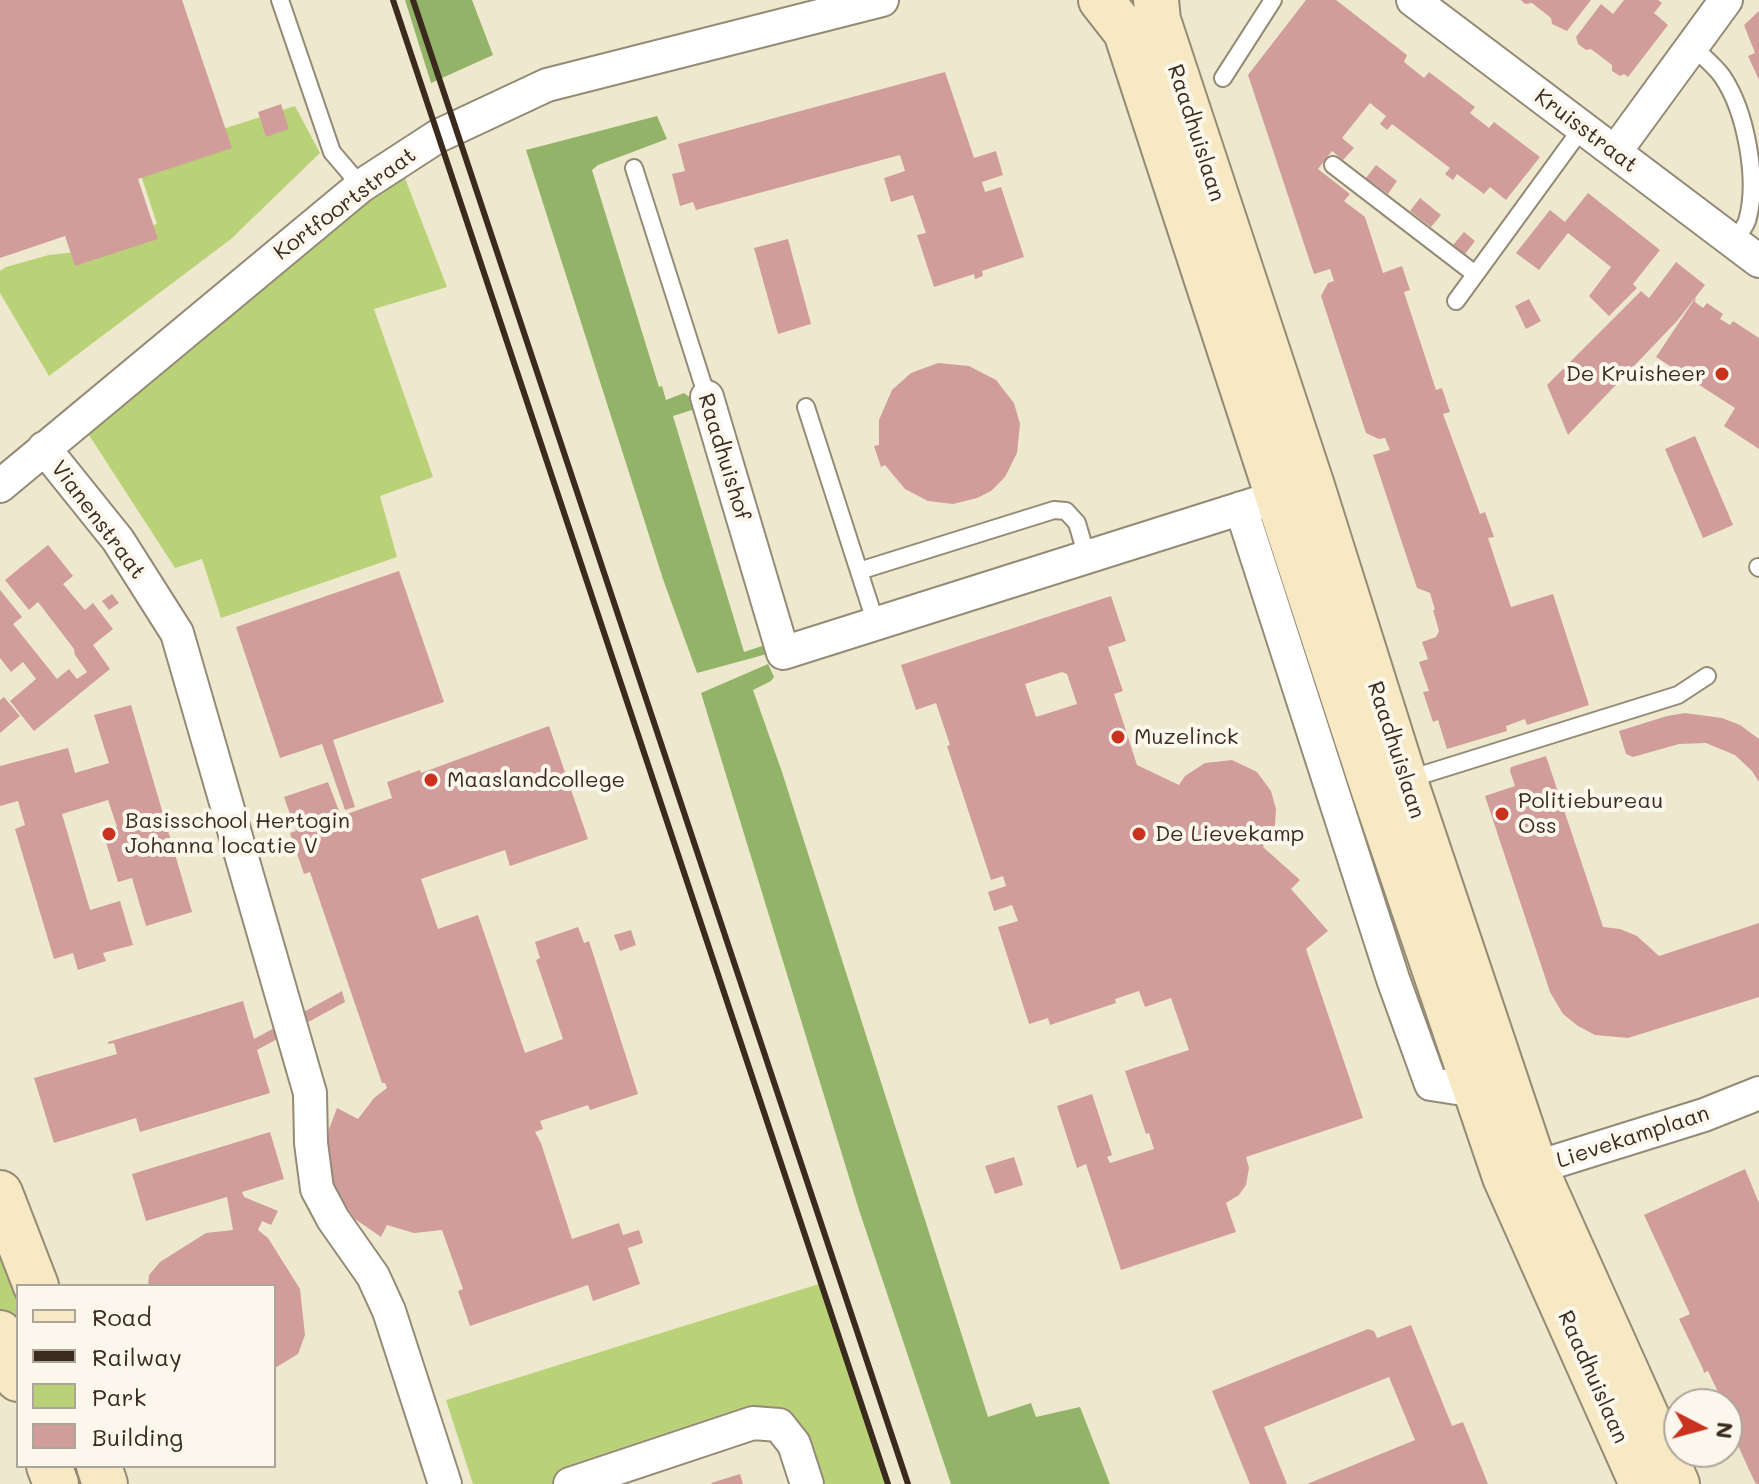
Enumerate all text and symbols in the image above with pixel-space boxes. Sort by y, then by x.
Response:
street label: Raadhuislaan [1161,61,1231,205]
street label: Kruisstraat [1529,84,1643,178]
street label: Kortfoortstraat [269,142,421,266]
place label: De Kruisheer [1566,361,1706,387]
marker: De Kruisheer [1713,365,1731,383]
street label: Raadhuishof [692,390,756,524]
street label: Vianenstraat [45,456,151,584]
street label: Raadhuislaan [1361,678,1431,822]
place label: Muzelinck [1134,724,1238,750]
marker: Muzelinck [1109,728,1127,746]
place label: Maaslandcollege [447,767,625,793]
marker: Maaslandcollege [422,771,440,789]
place label: Politiebureau Oss [1518,788,1663,840]
marker: Politiebureau Oss [1493,805,1511,823]
place label: Basisschool Hertogin Johanna locatie V [125,808,350,860]
place label: De Lievekamp [1155,821,1304,847]
marker: Basisschool Hertogin Johanna locatie V [100,825,118,843]
marker: De Lievekamp [1130,825,1148,843]
street label: Lievekamplaan [1553,1100,1713,1174]
legend [16,1284,276,1468]
text: Road [92,1301,152,1332]
street label: Raadhuislaan [1552,1307,1634,1447]
text: Railway [92,1341,182,1372]
text: Park [92,1381,146,1412]
north arrow [1663,1388,1743,1468]
text: Building [92,1421,183,1452]
text: N [1710,1421,1741,1440]

